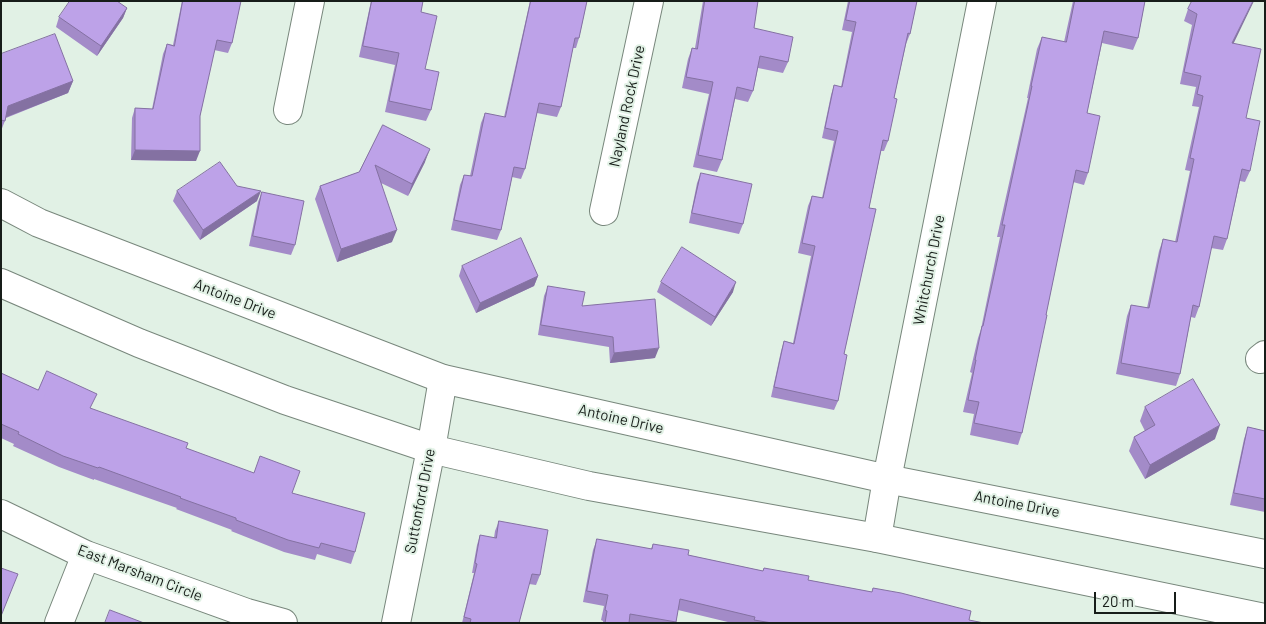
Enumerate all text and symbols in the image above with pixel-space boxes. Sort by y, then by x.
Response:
street label: Nayland Rock Drive [605,43,649,169]
street label: Whitchurch Drive [909,213,949,327]
street label: Antoine Drive [191,275,279,323]
street label: Antoine Drive [577,400,665,438]
street label: Suttonford Drive [401,447,439,555]
street label: Antoine Drive [973,487,1061,521]
street label: East Marsham Circle [75,541,205,605]
scale bar [1096,582,1178,614]
text: 20 m [1102,592,1134,610]

